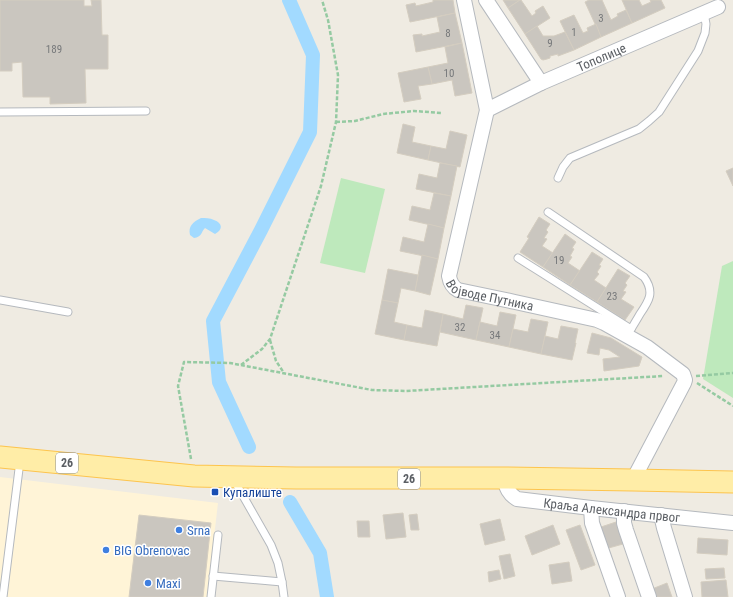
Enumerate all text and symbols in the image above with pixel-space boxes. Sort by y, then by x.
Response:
house number: 3 [598,12,604,25]
house number: 1 [571,26,577,39]
house number: 8 [445,27,451,40]
house number: 9 [547,37,553,50]
street label: Тополице [574,40,628,74]
house number: 189 [46,43,62,56]
house number: 10 [444,67,454,80]
house number: 19 [554,254,564,267]
street label: Војводе Путника [443,277,535,313]
house number: 23 [607,290,617,303]
house number: 32 [455,321,465,334]
house number: 34 [490,329,501,342]
road number: 26 [56,453,78,473]
road number: 26 [398,469,420,489]
place label: Купалиште [223,485,282,500]
marker: Купалиште [210,487,220,497]
street label: Краља Александра првог [543,495,681,525]
place label: Srna [187,523,210,538]
marker: Srna [174,525,184,535]
place label: BIG Obrenovac [114,543,190,558]
marker: BIG Obrenovac [101,545,111,555]
place label: Maxi [156,576,181,591]
marker: Maxi [143,578,153,588]

